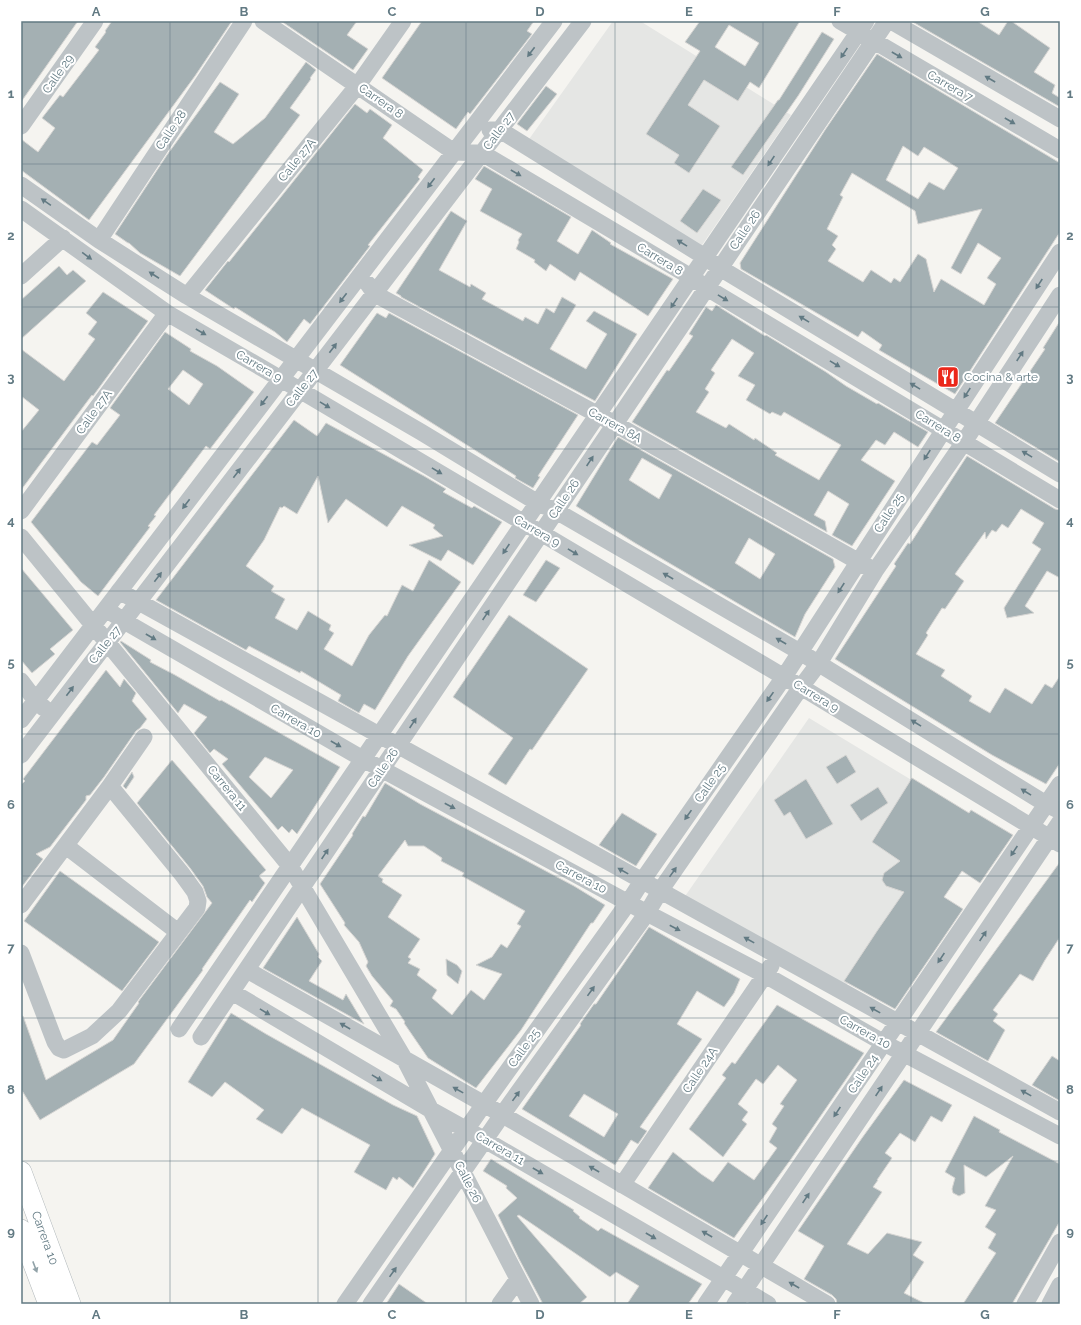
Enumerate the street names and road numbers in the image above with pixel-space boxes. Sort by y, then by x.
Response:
street label: Calle 29 [39,52,77,96]
street label: Carrera 7 [925,67,976,105]
street label: Carrera 8 [356,81,406,121]
street label: Calle 28 [153,108,189,152]
street label: Calle 27 [480,109,518,153]
street label: Calle 27A [275,136,319,184]
street label: Calle 26 [727,207,763,253]
street label: Carrera 8 [635,240,685,278]
street label: Carrera 9 [233,347,285,385]
street label: Calle 27 [283,366,321,410]
street label: Calle 27A [73,387,115,437]
street label: Carrera 8A [586,405,644,445]
street label: Carrera 8 [913,407,963,445]
street label: Calle 26 [546,476,582,522]
street label: Calle 25 [871,490,907,535]
street label: Carrera 9 [511,512,563,550]
street label: Calle 27 [86,623,124,667]
street label: Carrera 9 [791,677,841,715]
street label: Carrera 10 [268,701,324,741]
street label: Calle 26 [365,745,401,791]
street label: Calle 25 [692,761,729,805]
street label: Carrera 11 [205,763,249,813]
street label: Carrera 10 [553,858,609,896]
street label: Carrera 10 [837,1012,893,1052]
street label: Calle 25 [505,1026,543,1070]
street label: Calle 24A [680,1044,720,1096]
street label: Calle 24 [845,1051,881,1096]
street label: Carrera 11 [473,1128,527,1168]
street label: Calle 26 [452,1159,484,1205]
street label: Carrera 10 [29,1209,61,1267]

